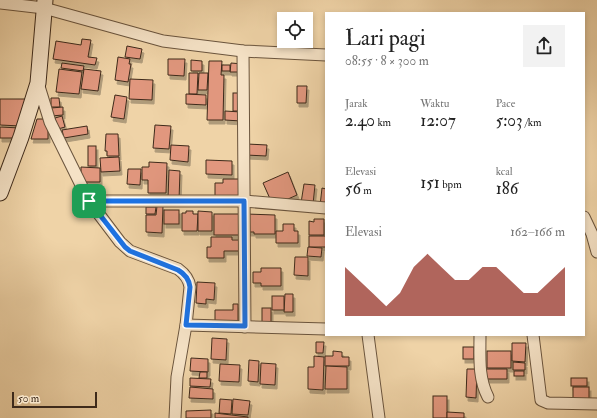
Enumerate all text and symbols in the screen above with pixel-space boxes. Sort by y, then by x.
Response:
map controls [277,12,313,48]
button: locate [277,12,313,48]
text: Lari pagi [345,24,426,52]
button: share [523,25,565,67]
text: 08:55 · 8 × 300 m [345,53,429,69]
text: Jarak [345,97,368,110]
text: Waktu [420,97,450,110]
text: Pace [496,97,515,110]
text: 2.40 [345,110,375,131]
text: 12:07 [420,110,456,131]
text: 5:03 [496,110,523,131]
text: km [375,116,391,129]
text: /km [523,116,542,129]
text: Elevasi [345,165,376,178]
text: kcal [496,165,513,178]
text: 151 [420,172,440,193]
text: 56 [345,178,361,199]
text: bpm [440,178,462,191]
text: 186 [496,178,518,199]
pin [72,184,106,218]
text: m [361,184,372,197]
icon: arrive [78,190,100,212]
text: Elevasi [345,224,382,240]
text: 162–166 m [510,224,565,240]
scale bar [12,390,97,409]
text: 50 m [18,392,39,405]

